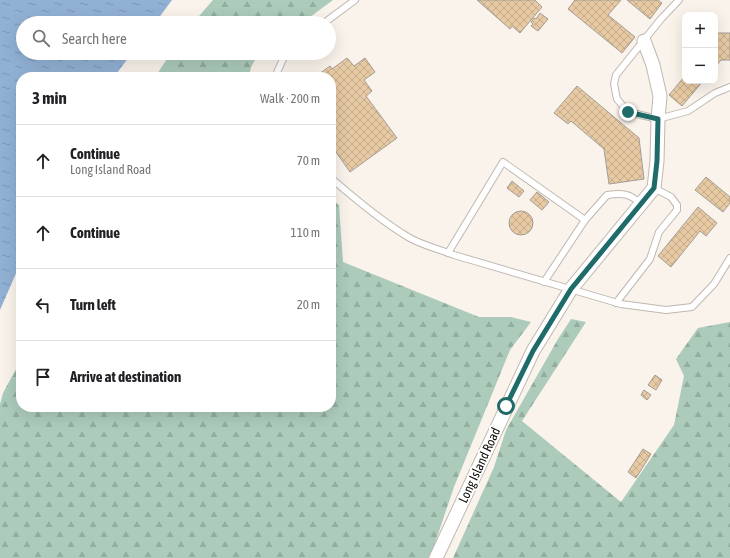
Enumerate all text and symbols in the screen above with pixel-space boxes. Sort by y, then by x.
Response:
map controls [682,12,718,84]
button: + [682,12,718,48]
search box [16,16,336,60]
icon: search [30,27,52,49]
text: Search here [62,30,127,47]
button: − [682,48,718,84]
text: 3 min [32,88,67,108]
text: Walk · 200 m [260,91,320,106]
route end [619,103,637,121]
text: Continue [70,145,120,162]
icon: ahead [32,150,54,172]
text: 70 m [297,153,320,168]
text: Long Island Road [70,162,151,177]
icon: ahead [32,222,54,244]
text: Continue [70,224,120,241]
text: 110 m [291,225,320,240]
icon: left [32,294,54,316]
text: Turn left [70,296,116,313]
text: 20 m [297,297,320,312]
icon: arrive [32,366,54,388]
text: Arrive at destination [70,368,181,385]
route start [497,397,515,415]
street label: Long Island Road [455,425,503,505]

